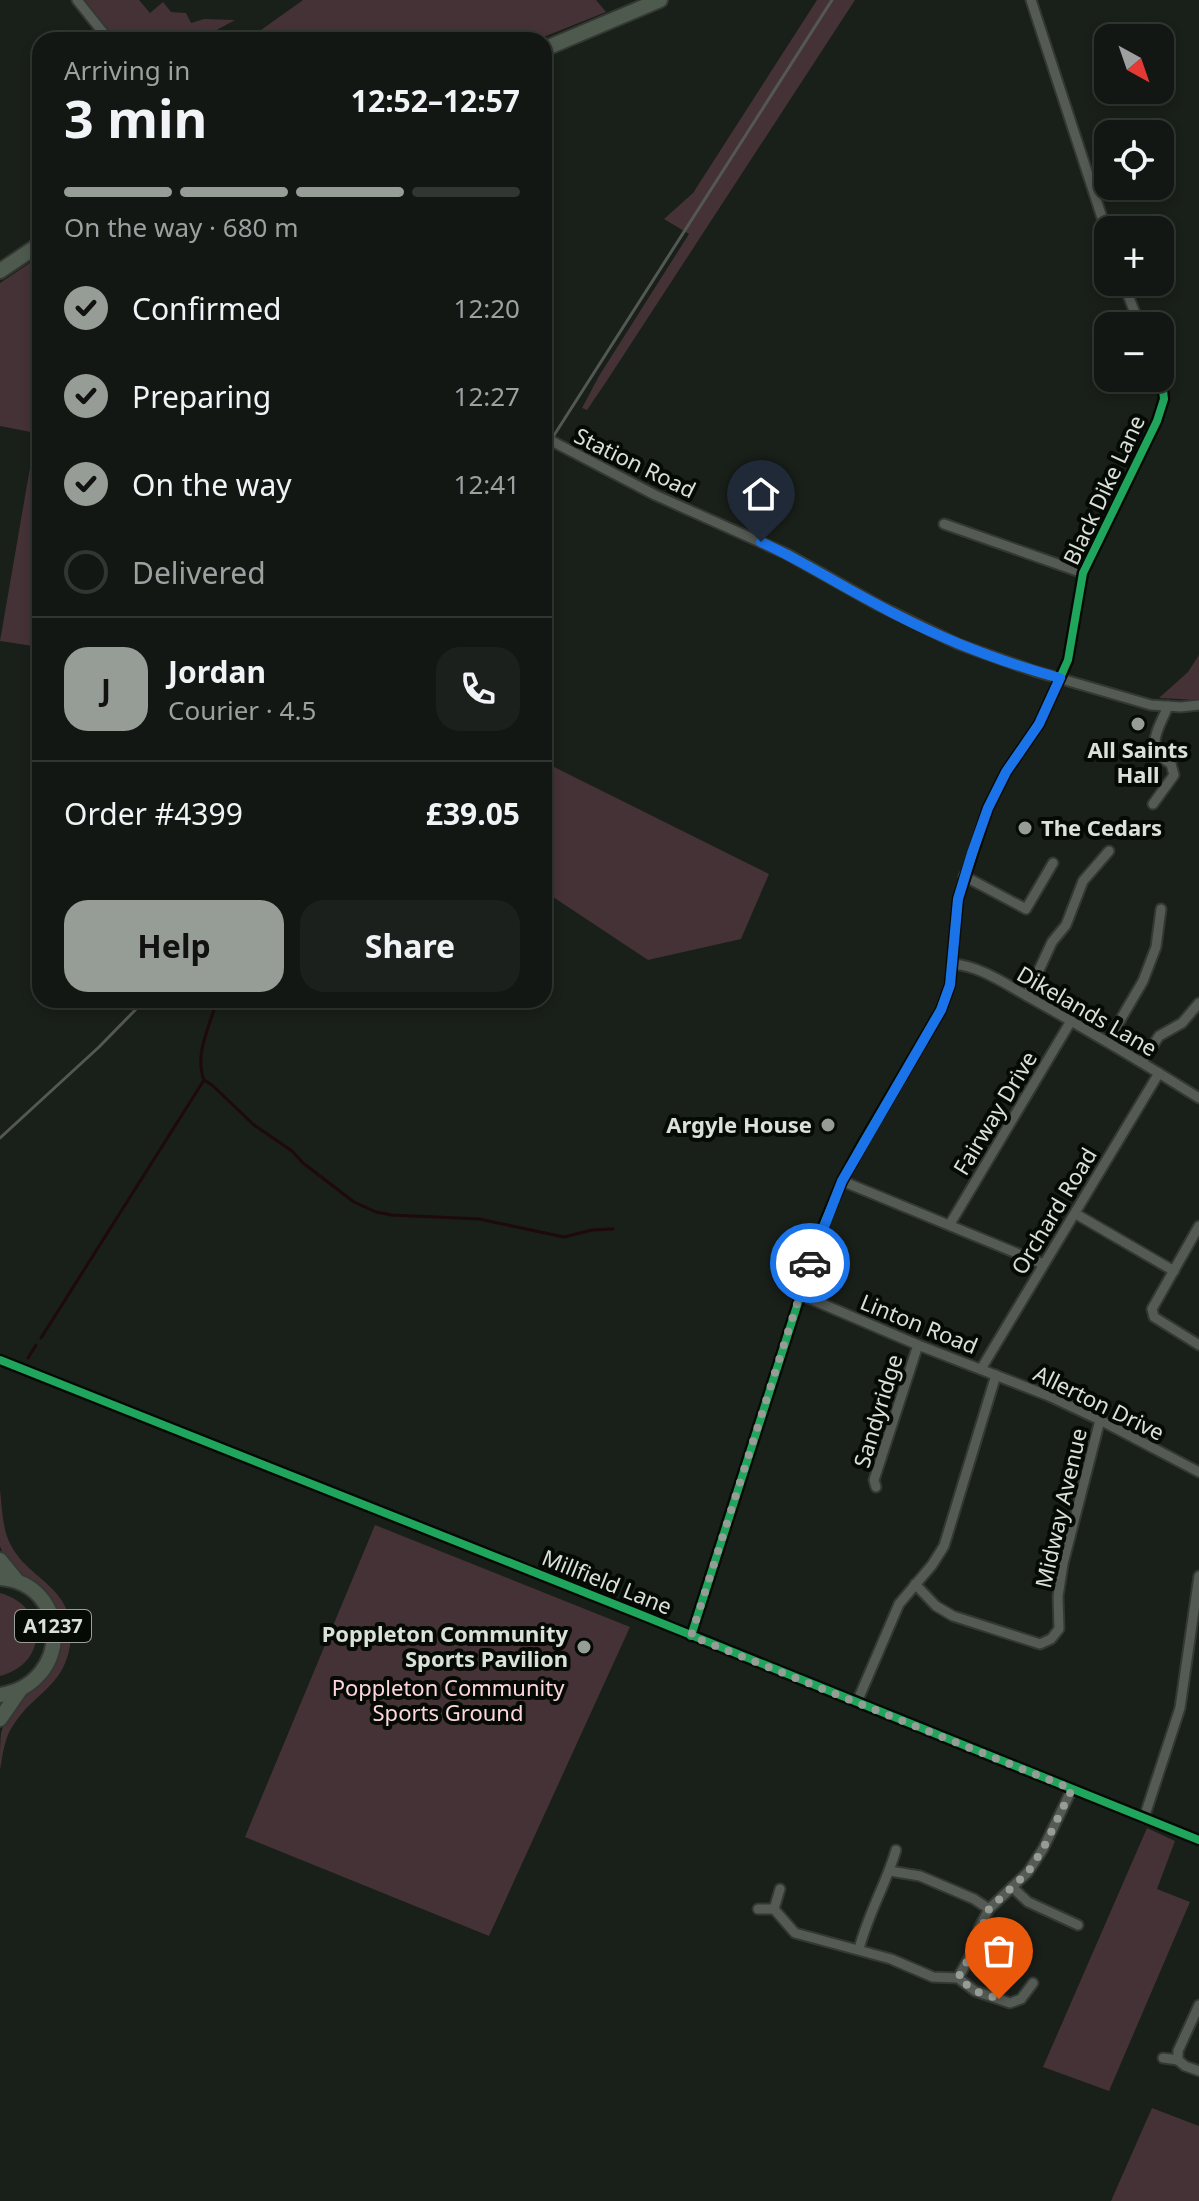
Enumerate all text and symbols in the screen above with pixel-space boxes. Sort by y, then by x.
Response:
north arrow [1094,24,1174,104]
map controls [1094,24,1174,392]
text: Arriving in [64,52,190,88]
text: 12:52–12:57 [351,80,520,121]
text: 3 min [64,82,207,153]
button: locate [1094,120,1174,200]
text: On the way · 680 m [64,209,298,245]
button: + [1094,216,1174,296]
icon: check [64,286,108,330]
text: Confirmed [132,288,282,329]
text: 12:20 [454,290,520,326]
button: − [1094,312,1174,392]
icon: check [64,374,108,418]
text: Preparing [132,376,271,417]
text: 12:27 [454,378,520,414]
street label: Black Dike Lane [1055,410,1151,569]
street label: Station Road [570,420,701,504]
pin [727,460,795,542]
icon: check [64,462,108,506]
text: On the way [132,464,292,505]
text: 12:41 [454,466,520,502]
icon: home [739,472,783,516]
text: Delivered [132,552,266,593]
button: phone [436,647,520,731]
text: Jordan [168,651,266,692]
text: J [101,669,111,710]
text: Courier · 4.5 [168,692,316,728]
marker: All Saints Hall [1129,715,1147,733]
place label: All Saints Hall [1088,734,1188,789]
text: Order #4399 [64,793,243,834]
text: £39.05 [426,793,520,834]
place label: The Cedars [1041,812,1162,842]
marker: The Cedars [1016,819,1034,837]
button: Help [64,900,284,992]
button: Share [300,900,520,992]
street label: Dikelands Lane [1012,958,1163,1062]
street label: Fairway Drive [945,1045,1043,1180]
place label: Argyle House [666,1109,812,1139]
marker: Argyle House [819,1116,837,1134]
street label: Orchard Road [1003,1141,1103,1280]
courier [770,1223,850,1303]
icon: car [788,1241,832,1285]
street label: Linton Road [856,1286,983,1360]
street label: Sandyridge [846,1350,908,1471]
street label: Allerton Drive [1029,1358,1170,1447]
street label: Midway Avenue [1027,1425,1093,1591]
street label: Millfield Lane [538,1541,677,1621]
road number: A1237 [15,1610,91,1642]
place label: Poppleton Community Sports Pavilion [322,1618,568,1673]
marker: Poppleton Community Sports Pavilion [575,1638,593,1656]
park label: Poppleton Community Sports Ground [332,1672,565,1727]
pin [965,1917,1033,1999]
icon: bag [977,1929,1021,1973]

